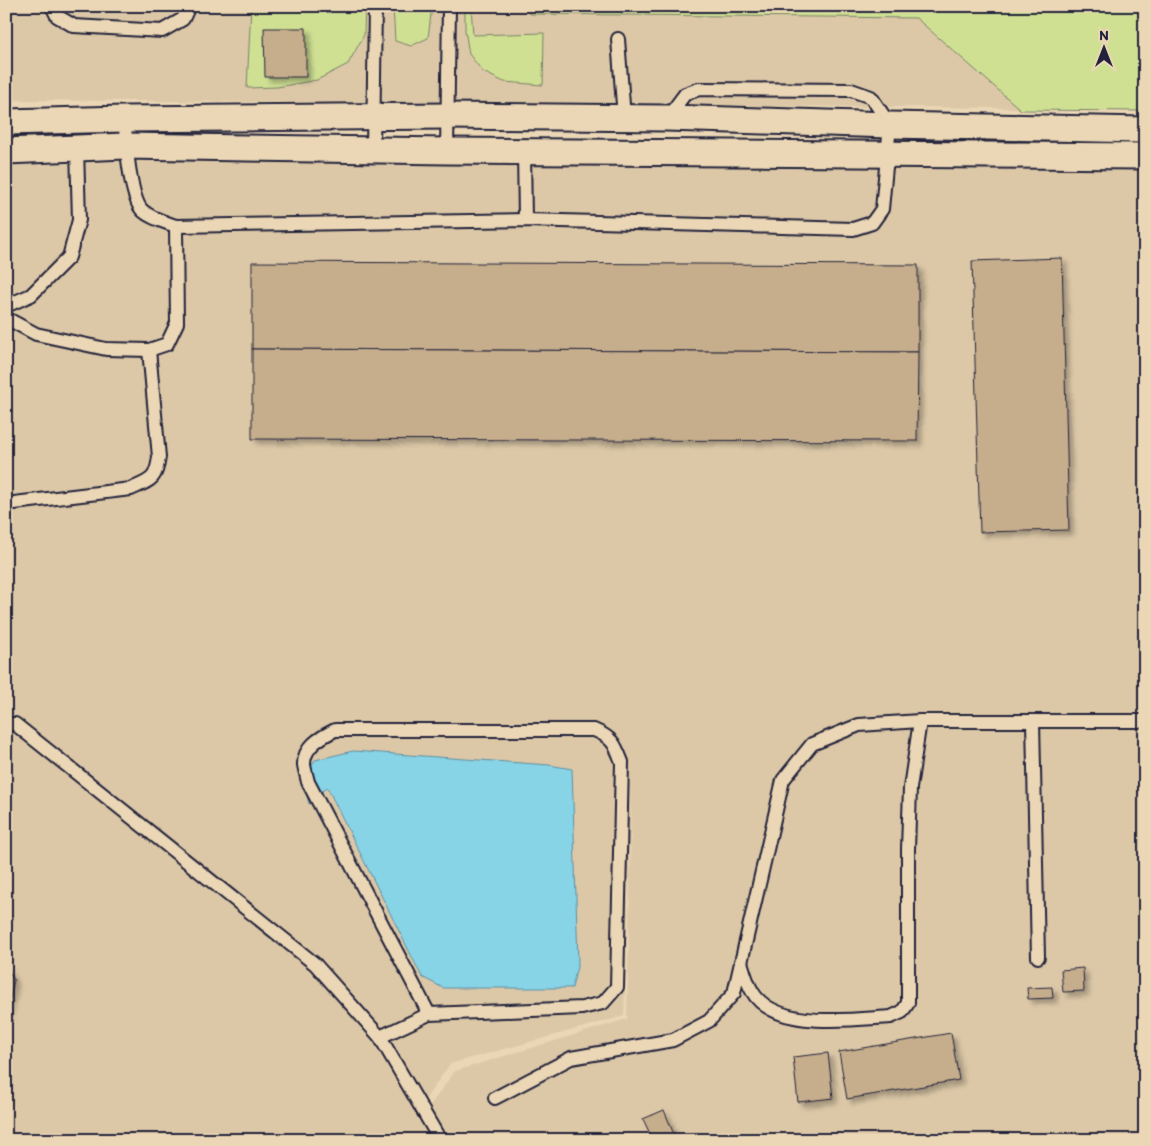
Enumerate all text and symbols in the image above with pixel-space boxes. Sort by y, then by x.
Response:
north arrow [1078,22,1128,72]
text: N [1099,27,1109,44]

